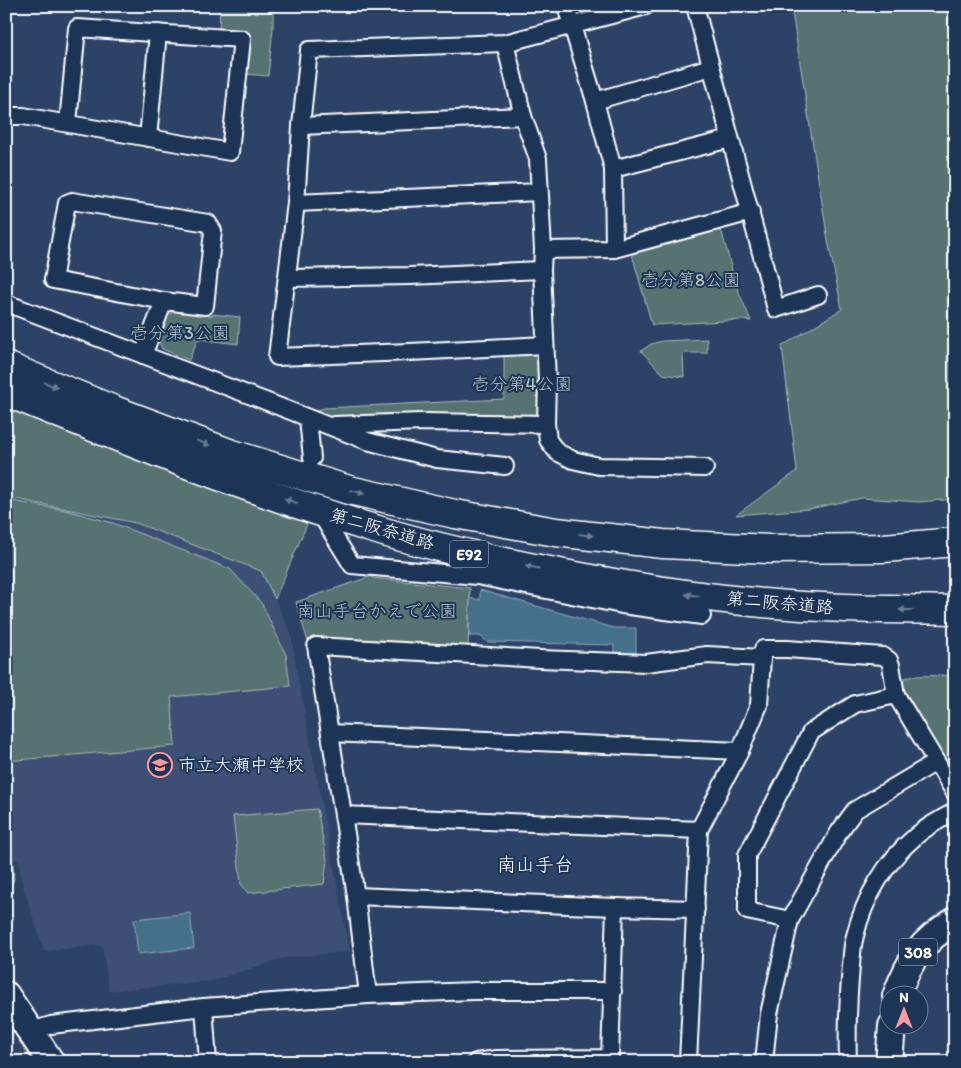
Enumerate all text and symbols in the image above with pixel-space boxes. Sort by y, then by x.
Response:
park label: 壱分第8公園 [641,269,741,291]
park label: 壱分第3公園 [130,322,230,344]
park label: 壱分第4公園 [472,373,572,395]
one-way arrow [44,381,58,389]
one-way arrow [196,439,211,447]
one-way arrow [350,488,365,496]
one-way arrow [283,497,298,505]
street label: 第二阪奈道路 [327,504,437,554]
one-way arrow [578,531,594,539]
road number: E92 [450,540,488,568]
one-way arrow [523,563,539,571]
street label: 第二阪奈道路 [725,587,835,619]
one-way arrow [683,591,699,599]
park label: 南山手台かえで公園 [297,600,457,622]
one-way arrow [898,606,914,614]
school or university icon: 市立大瀬中学校 [147,752,173,778]
place label: 市立大瀬中学校 [178,754,304,776]
district label: 南山手台 [497,853,573,876]
road number: 308 [899,939,937,966]
north arrow [878,986,928,1036]
text: N [899,989,909,1006]

